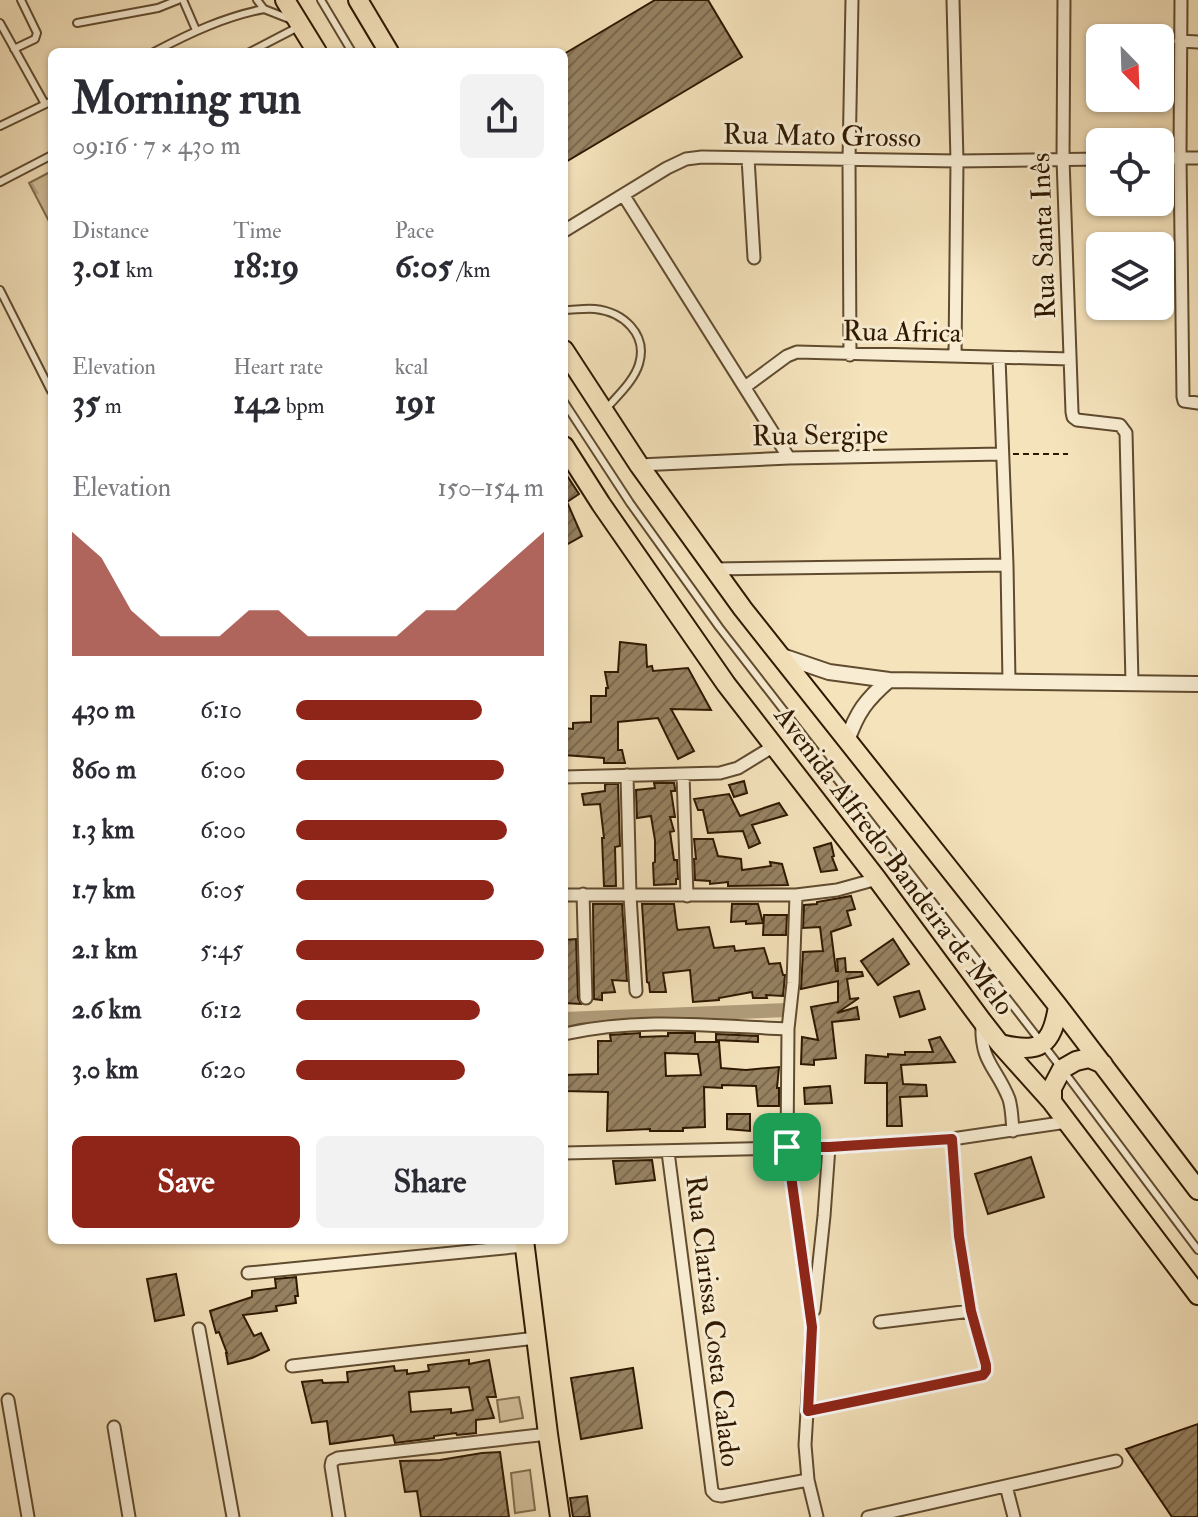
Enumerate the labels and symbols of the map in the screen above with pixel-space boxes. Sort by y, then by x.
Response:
north arrow [1086,24,1174,112]
street label: Rua Mato Grosso [722,117,921,156]
street label: Rua Santa Inês [1023,152,1064,320]
street label: Rua Africa [842,314,962,351]
street label: Rua Sergipe [752,417,889,454]
street label: Avenida Alfredo Bandeira de Melo [765,699,1022,1022]
pin [753,1113,821,1181]
street label: Rua Clarissa Costa Calado [677,1174,748,1469]

